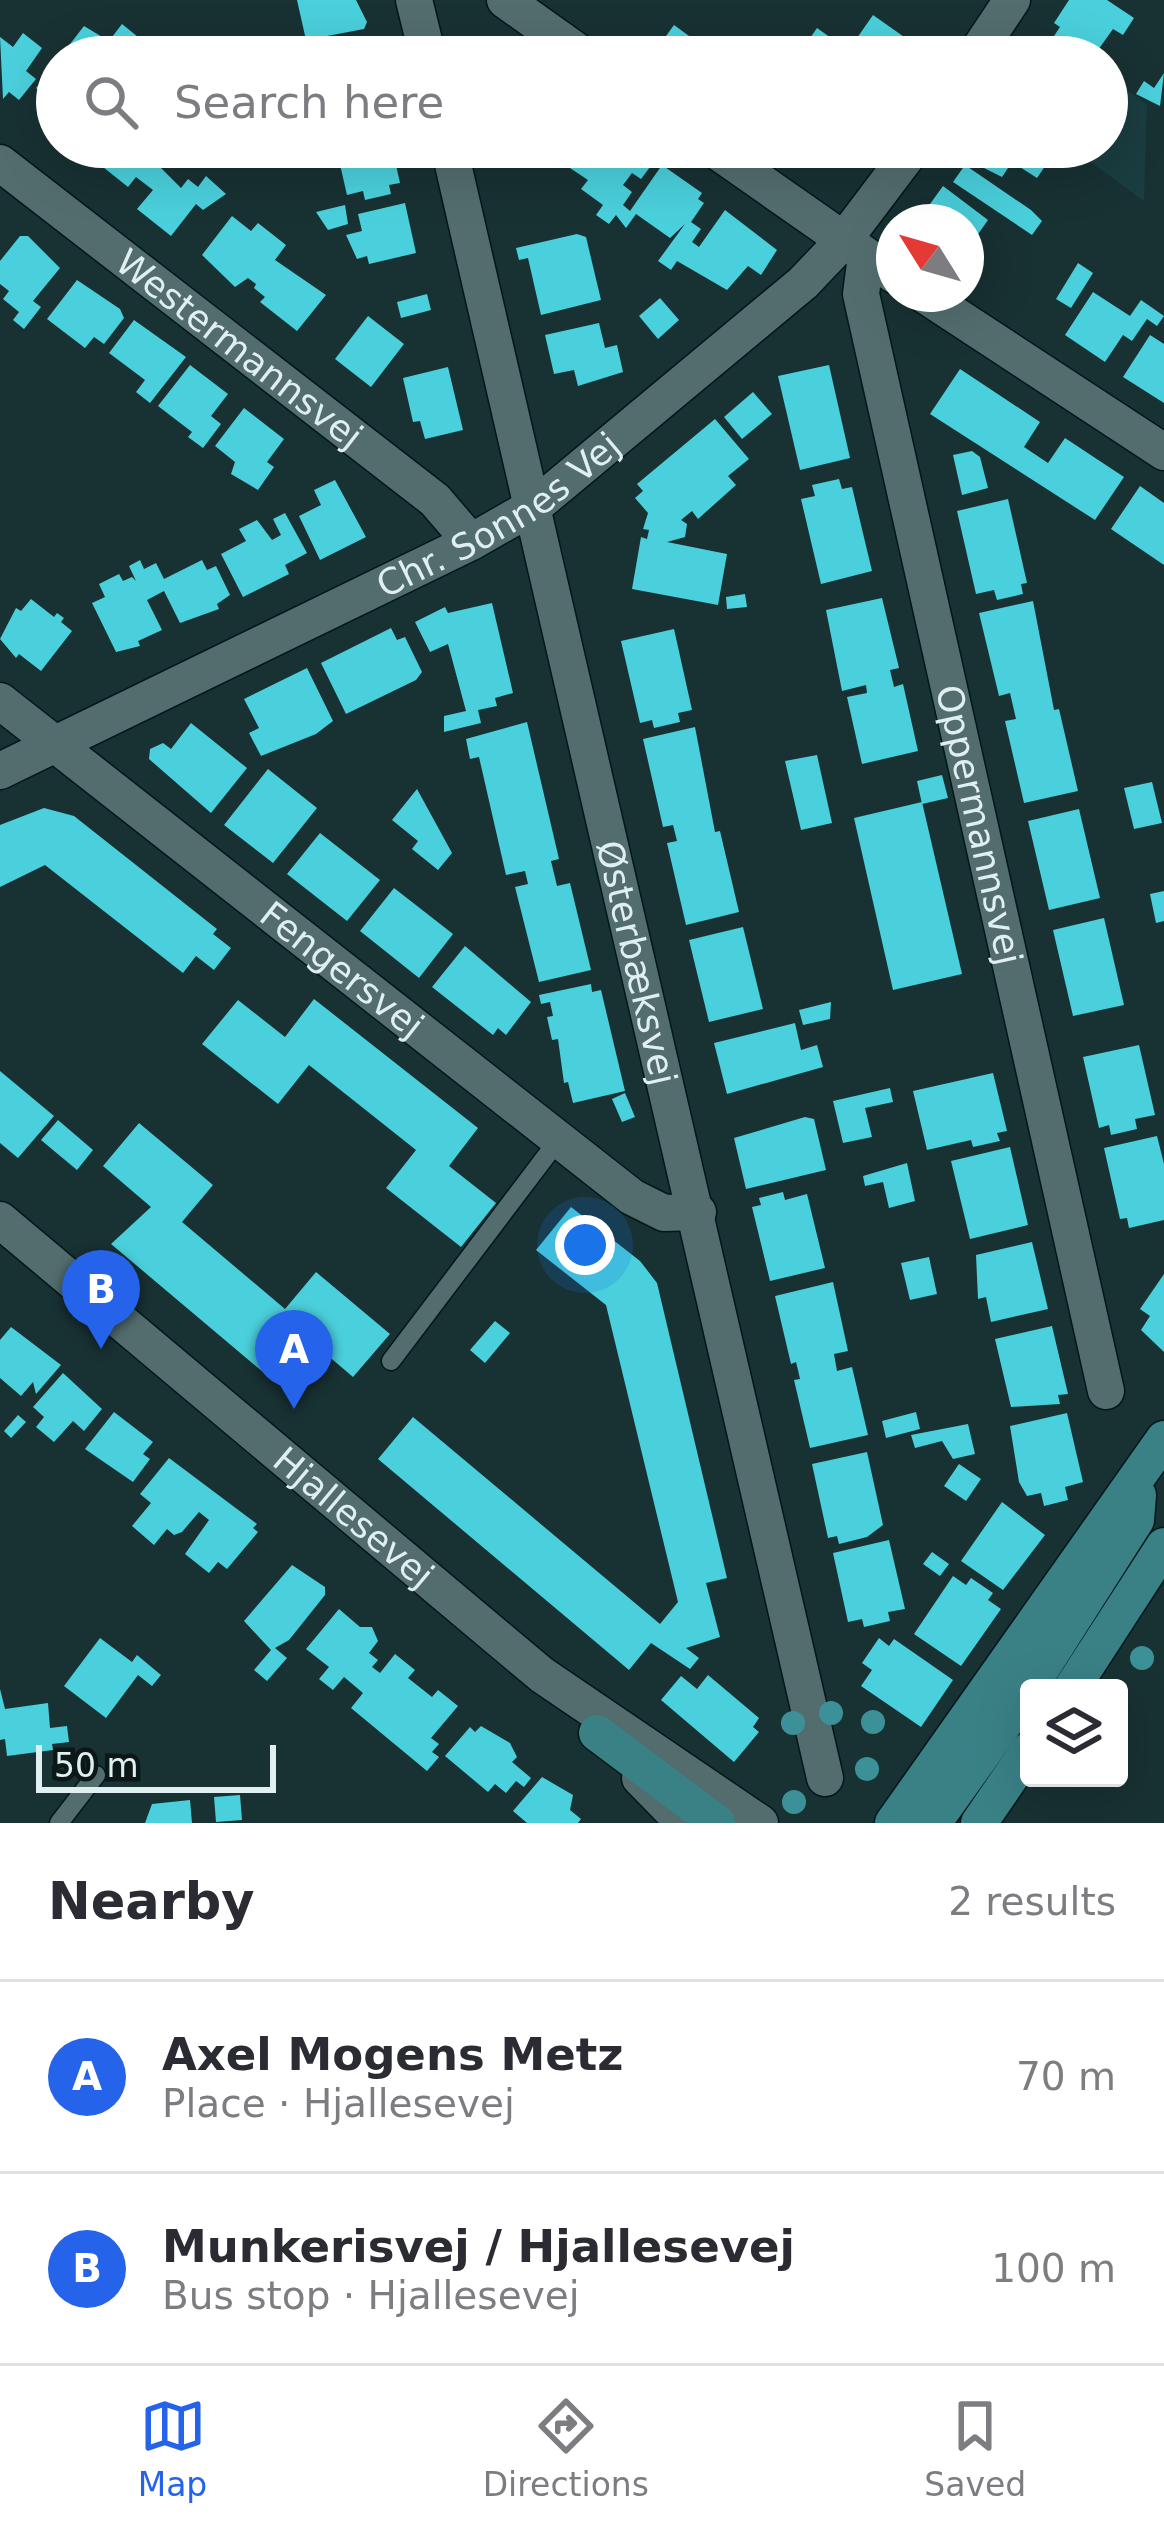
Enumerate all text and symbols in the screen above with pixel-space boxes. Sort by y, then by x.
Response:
search box [36,36,1128,168]
icon: search [78,69,144,135]
text: Search here [174,76,444,129]
north arrow [876,204,984,312]
street label: Westermannsvej [108,241,370,457]
street label: Chr. Sonnes Vej [370,424,628,606]
street label: Oppermannsvej [928,681,1030,968]
street label: Østerbæksvej [589,837,685,1089]
street label: Fengersvej [252,893,432,1047]
your location [555,1215,615,1275]
pin: B [62,1250,140,1349]
pin: A [255,1310,333,1409]
street label: Hjallesevej [265,1439,442,1596]
map controls [1020,1679,1128,1787]
button: layers [1020,1679,1128,1787]
scale bar [36,1739,276,1792]
text: 50 m [54,1746,139,1785]
text: Nearby [48,1872,255,1931]
text: 2 results [948,1879,1116,1924]
text: Axel Mogens Metz [162,2028,623,2081]
text: A [72,2054,102,2099]
text: 70 m [1016,2054,1116,2099]
text: Place · Hjallesevej [162,2081,515,2126]
text: Munkerisvej / Hjallesevej [162,2220,795,2273]
text: B [72,2246,102,2291]
text: 100 m [991,2246,1116,2291]
text: Bus stop · Hjallesevej [162,2273,580,2318]
tab: Map [138,2393,207,2504]
tab: Directions [483,2393,649,2504]
tab: Saved [924,2393,1026,2504]

